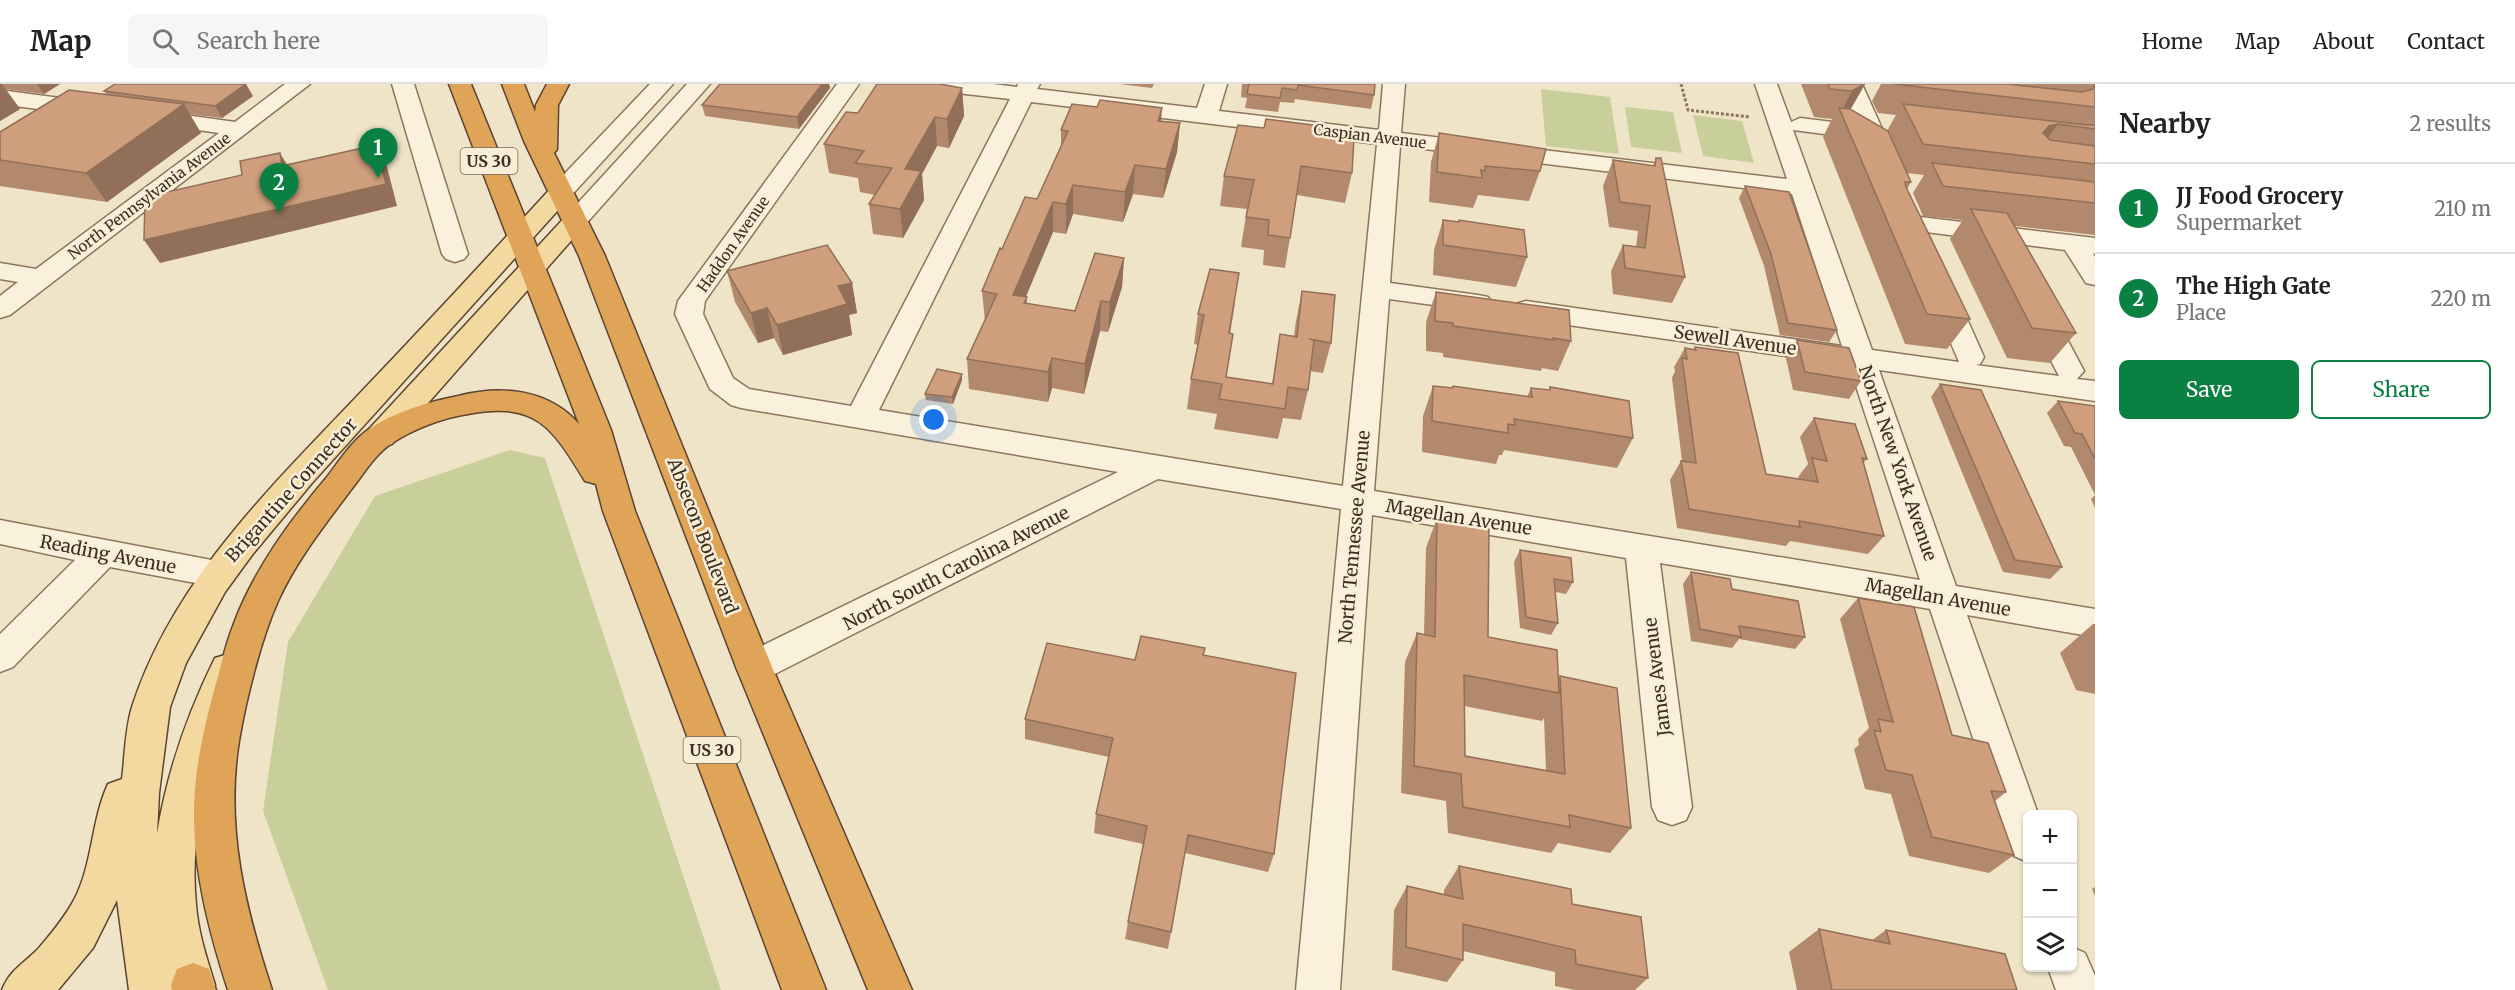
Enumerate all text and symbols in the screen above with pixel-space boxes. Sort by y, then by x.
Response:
search box [128,14,548,68]
text: Map [30,23,92,59]
icon: search [149,25,182,58]
text: Search here [197,27,320,55]
text: Home [2142,28,2202,55]
text: Map [2235,28,2280,55]
text: About [2313,28,2374,55]
text: Contact [2407,28,2485,55]
text: Nearby [2119,107,2211,140]
text: 2 results [2409,111,2491,136]
street label: Caspian Avenue [1313,120,1428,152]
street label: North Pennsylvania Avenue [64,128,234,263]
pin: 1 [358,128,398,178]
road number: US 30 [460,148,518,174]
pin: 2 [260,164,298,213]
text: JJ Food Grocery [2176,182,2343,210]
street label: Haddon Avenue [693,192,773,296]
text: 1 [2134,196,2143,221]
text: 210 m [2434,196,2491,221]
text: Supermarket [2176,210,2302,235]
text: The High Gate [2176,272,2331,300]
text: 2 [2133,286,2144,311]
text: 220 m [2431,286,2491,311]
text: Place [2176,300,2226,325]
street label: Sewell Avenue [1672,320,1798,360]
button: Save [2119,360,2299,419]
button: Share [2311,360,2491,419]
street label: North New York Avenue [1854,362,1942,564]
your location [919,405,948,434]
street label: Brigantine Connector [220,413,362,567]
street label: North Tennessee Avenue [1333,429,1375,645]
street label: Absecon Boulevard [662,454,743,617]
street label: Magellan Avenue [1384,494,1534,540]
street label: North South Carolina Avenue [839,501,1073,635]
street label: Reading Avenue [38,530,178,578]
street label: Magellan Avenue [1863,573,2013,621]
street label: James Avenue [1638,616,1676,739]
road number: US 30 [684,737,740,763]
map controls [2023,810,2077,972]
button: + [2023,810,2077,864]
button: − [2023,864,2077,918]
button: layers [2023,918,2077,972]

